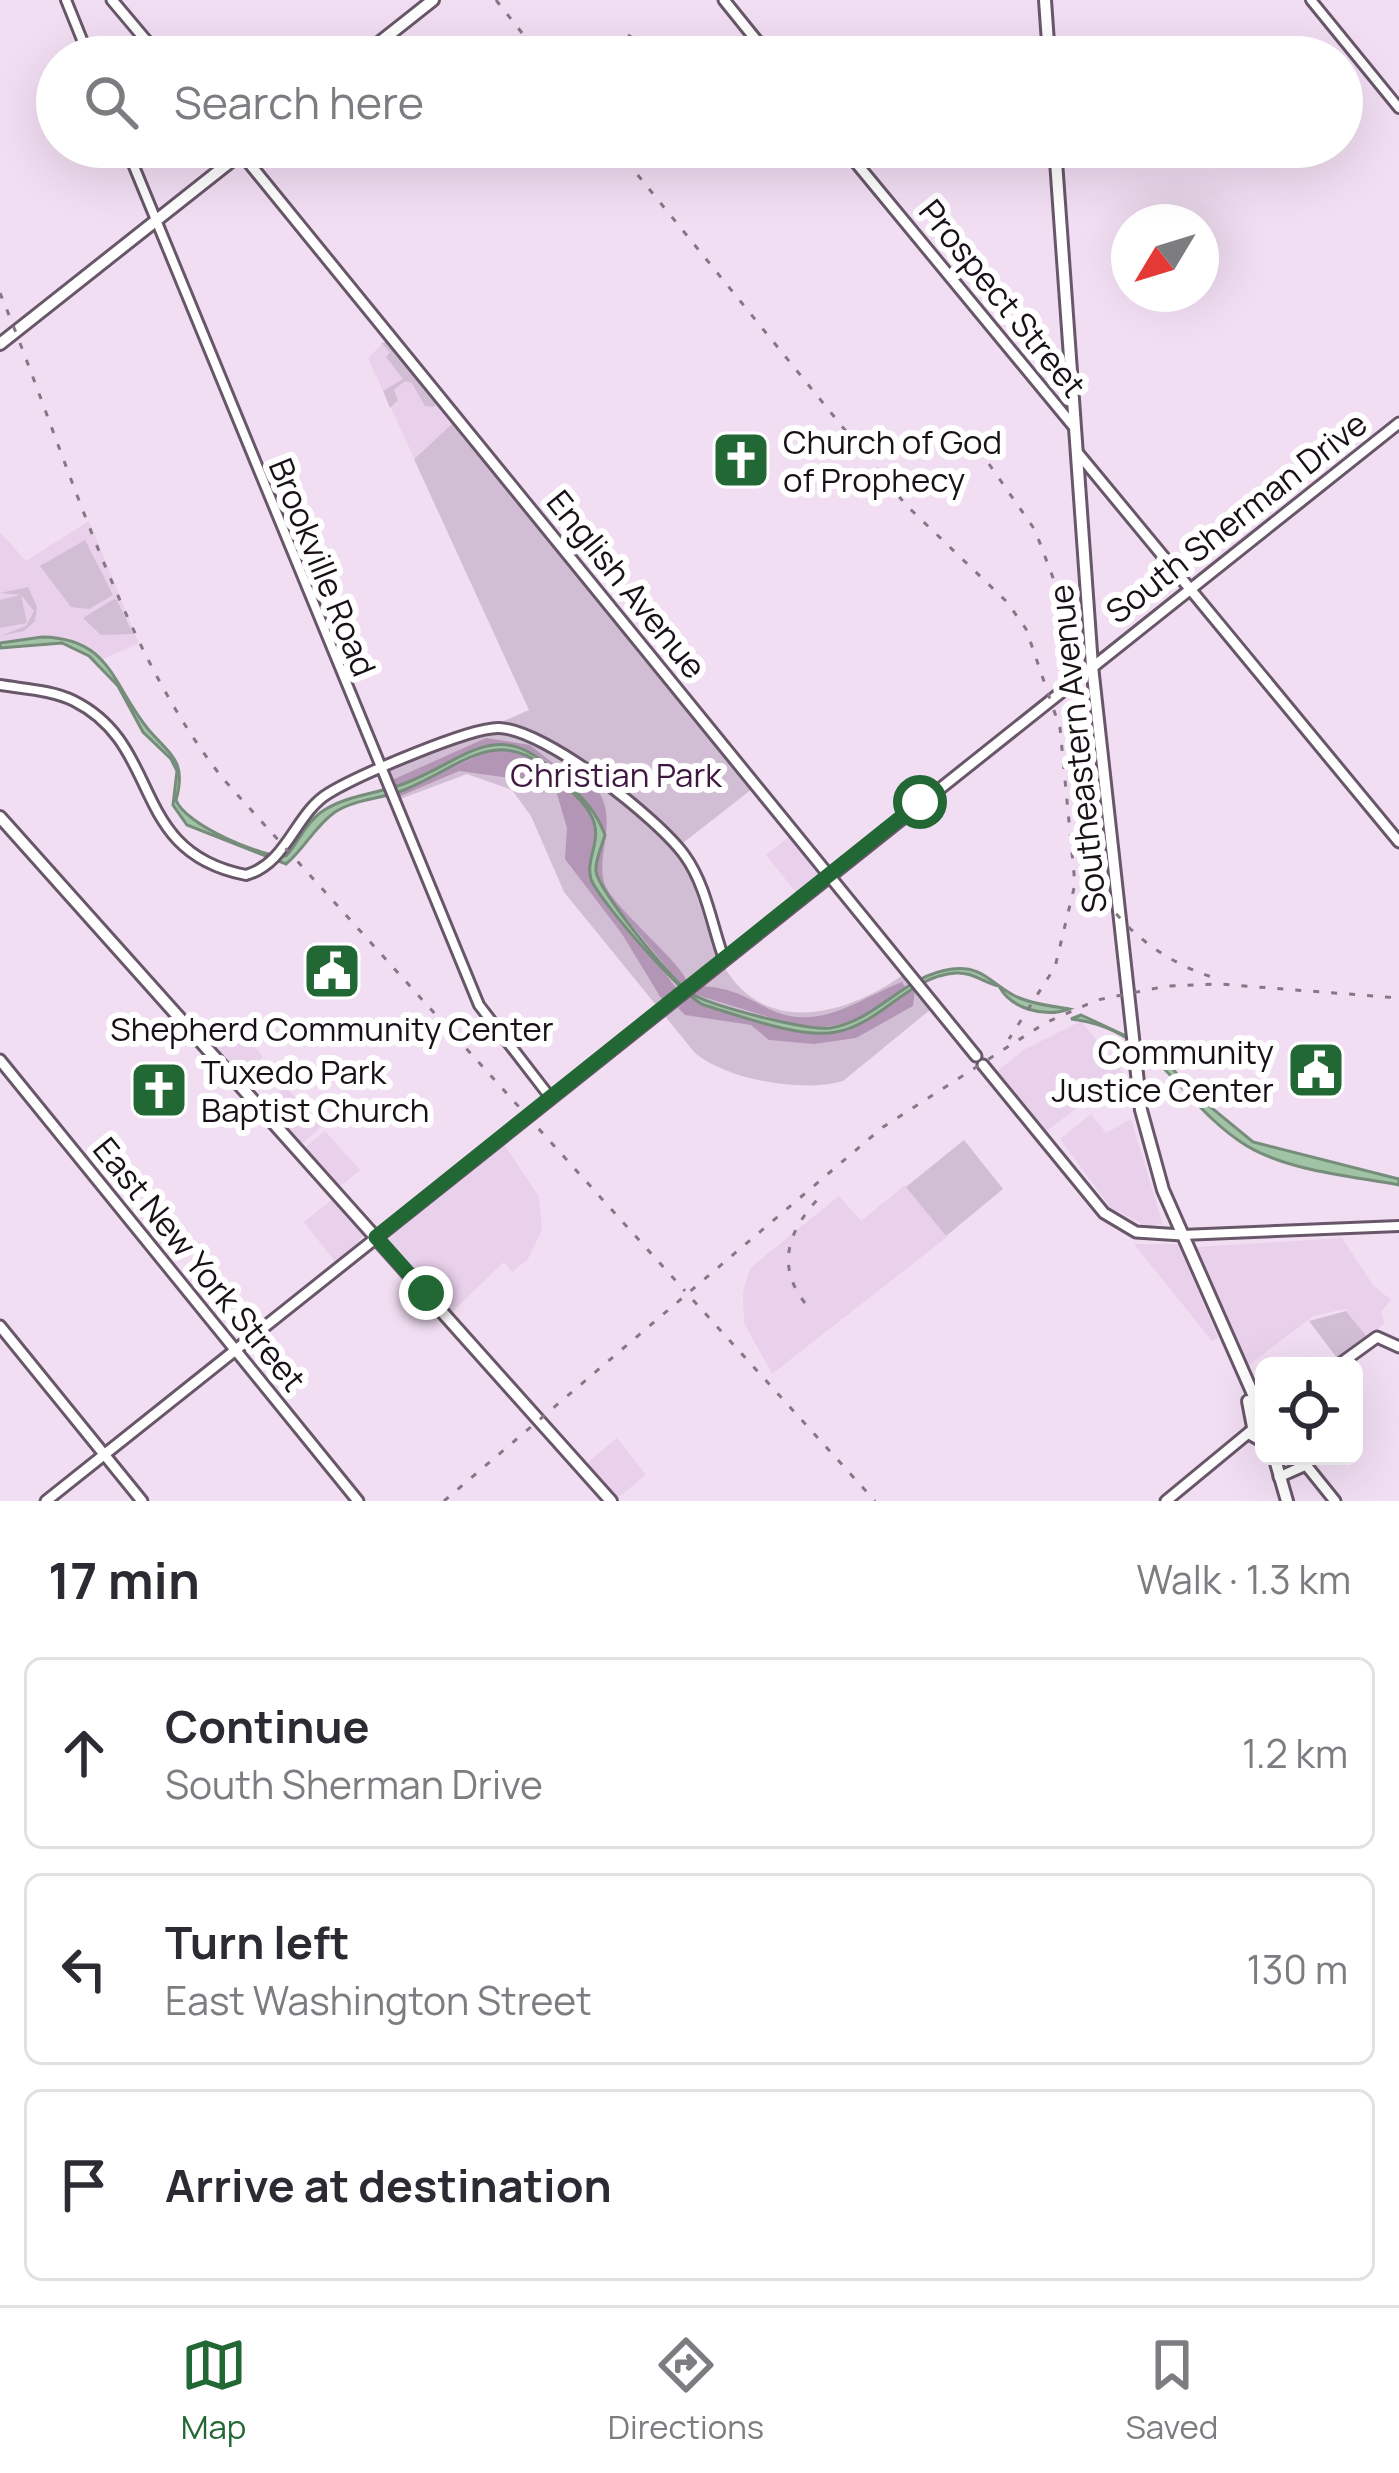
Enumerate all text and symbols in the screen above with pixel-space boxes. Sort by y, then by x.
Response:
search box [36,36,1363,168]
icon: search [78,69,144,135]
text: Search here [174,71,424,133]
street label: Prospect Street [909,190,1097,406]
north arrow [1111,204,1219,312]
street label: South Sherman Drive [1096,401,1376,633]
place label: Church of God of Prophecy [783,419,1002,502]
church icon: Church of God of Prophecy [710,429,772,491]
street label: Brookville Road [259,451,387,683]
street label: English Avenue [537,481,717,687]
street label: Southeastern Avenue [1037,583,1117,915]
park label: Christian Park [510,752,723,797]
route start [893,775,947,829]
public building icon: Shepherd Community Center [301,940,363,1002]
place label: Shepherd Community Center [110,1006,554,1051]
place label: Community Justice Center [1051,1029,1274,1112]
public building icon: Community Justice Center [1285,1039,1347,1101]
place label: Tuxedo Park Baptist Church [201,1049,429,1132]
church icon: Tuxedo Park Baptist Church [128,1059,190,1121]
street label: East New York Street [84,1128,316,1400]
route end [399,1266,453,1320]
map controls [1255,1357,1363,1465]
button: locate [1255,1357,1363,1465]
text: 17 min [48,1545,200,1614]
text: Walk · 1.3 km [1136,1552,1351,1606]
text: Continue [165,1695,370,1757]
icon: ahead [51,1720,117,1786]
text: 1.2 km [1242,1726,1348,1780]
text: South Sherman Drive [165,1757,543,1811]
text: Turn left [165,1911,350,1973]
icon: left [51,1936,117,2002]
text: 130 m [1247,1942,1348,1996]
text: East Washington Street [165,1973,592,2027]
icon: arrive [51,2152,117,2218]
text: Arrive at destination [165,2154,612,2216]
tab: Map [181,2332,247,2449]
tab: Directions [608,2332,764,2449]
tab: Saved [1125,2332,1218,2449]

